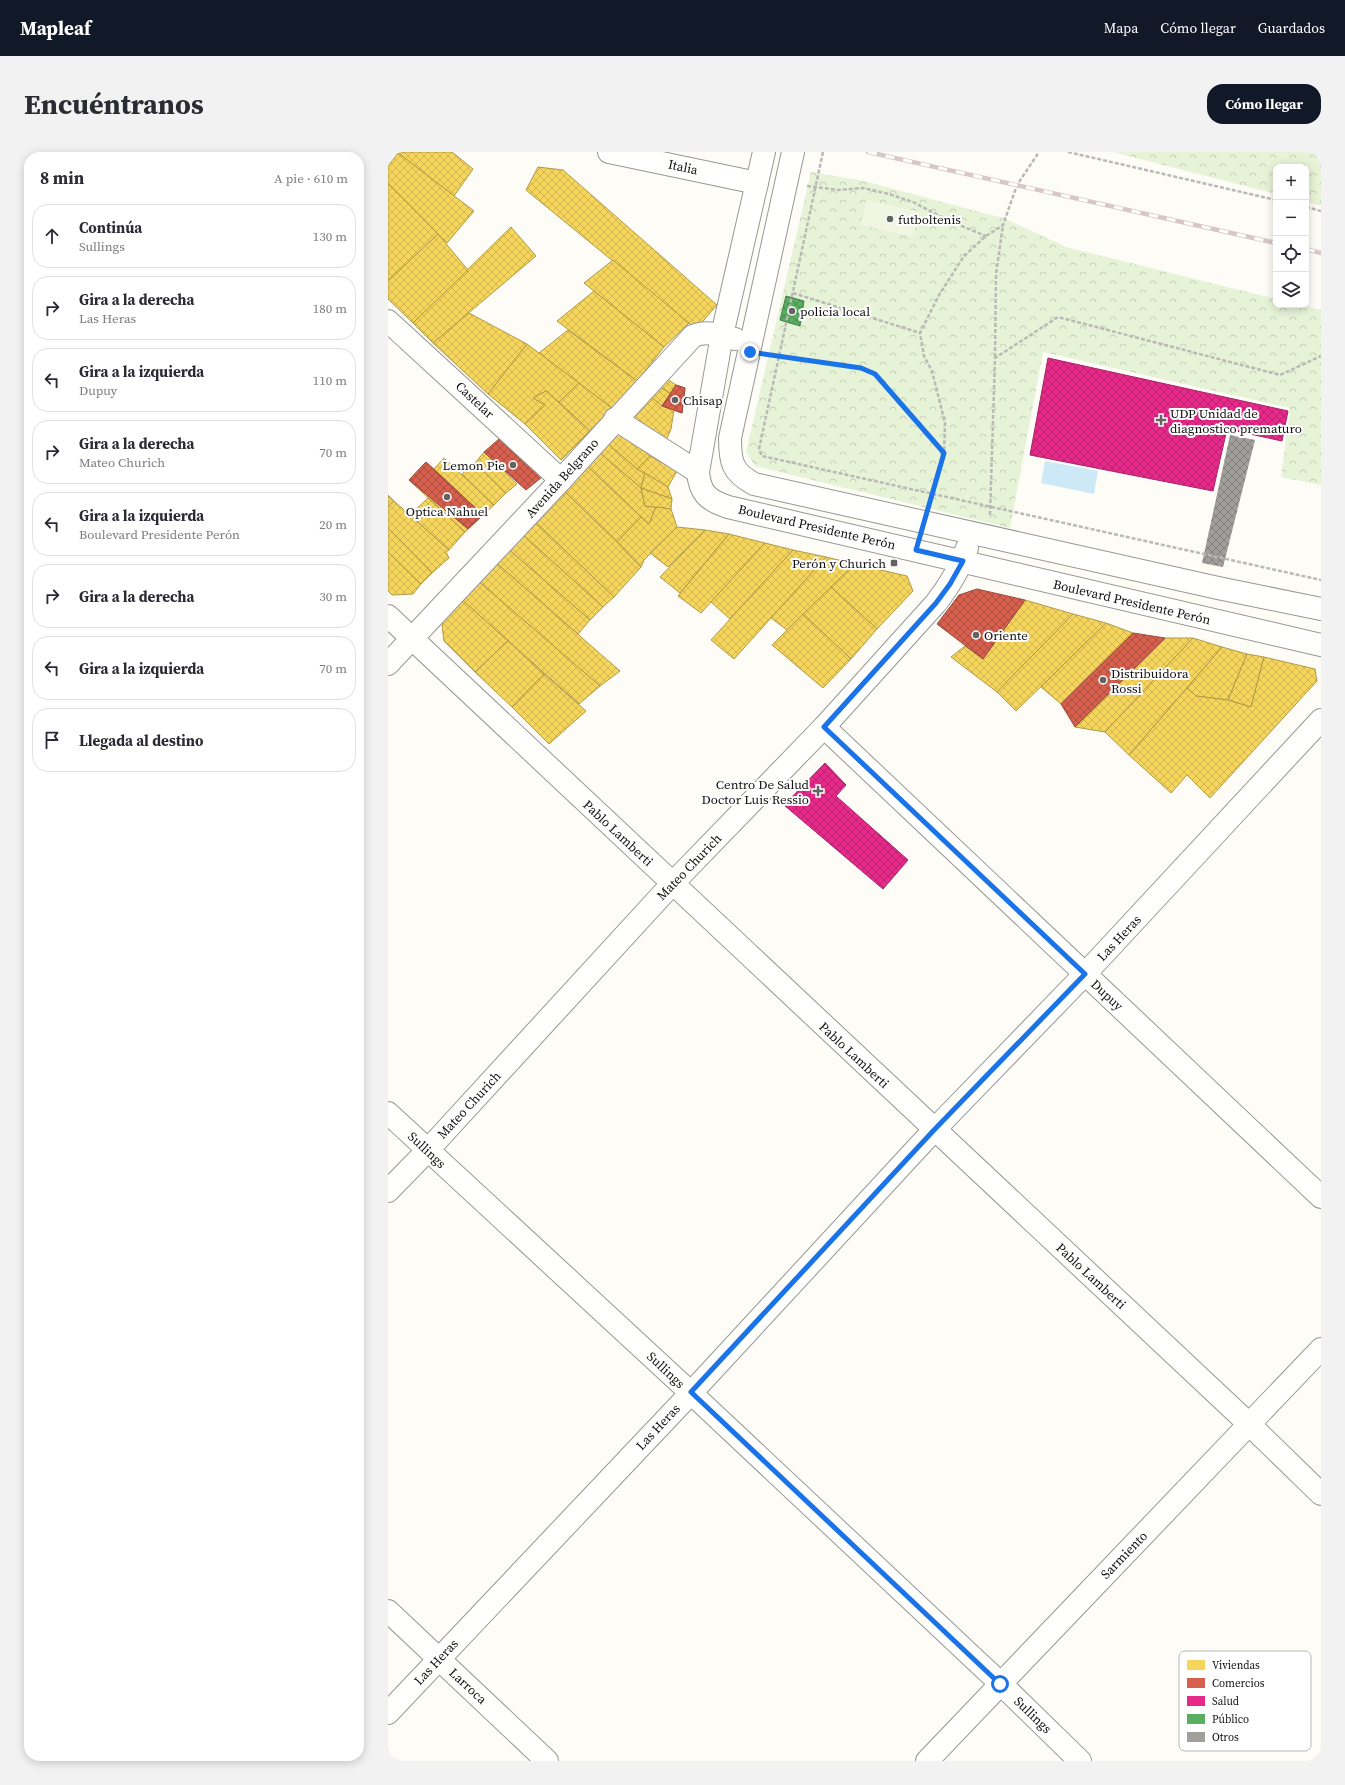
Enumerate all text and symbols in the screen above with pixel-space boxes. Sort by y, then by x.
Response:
text: Mapleaf [20,15,91,41]
text: Mapa [1104,18,1138,38]
text: Cómo llegar [1160,18,1236,38]
text: Guardados [1258,18,1325,38]
button: Cómo llegar [1207,84,1321,124]
text: Encuéntranos [24,85,204,123]
street label: Italia [667,156,700,179]
map controls [1273,164,1309,308]
button: + [1273,164,1309,200]
text: 8 min [40,166,84,190]
text: A pie · 610 m [274,170,348,187]
button: − [1273,200,1309,236]
place label: futboltenis [898,211,961,228]
marker: futboltenis [885,214,895,224]
text: Continúa [79,217,142,238]
icon: ahead [41,225,63,247]
text: 130 m [313,228,347,245]
button: locate [1273,236,1309,272]
text: Sullings [79,238,125,255]
button: layers [1273,272,1309,308]
text: Gira a la derecha [79,289,194,310]
icon: right [41,297,63,319]
text: 180 m [313,300,347,317]
place label: policia local [800,303,870,320]
marker: policia local [787,306,797,316]
text: Las Heras [79,310,136,327]
route end [741,343,759,361]
text: Gira a la izquierda [79,361,204,382]
icon: left [41,369,63,391]
text: 110 m [313,372,347,389]
street label: Castelar [452,378,498,423]
text: Dupuy [79,382,117,399]
place label: Chisap [683,392,722,409]
marker: Chisap [670,395,680,405]
place label: UDP Unidad de diagnostico prematuro [1170,405,1302,437]
marker: UDP Unidad de diagnostico prematuro [1155,414,1167,426]
text: Gira a la derecha [79,433,194,454]
street label: Avenida Belgrano [522,435,602,521]
icon: right [41,441,63,463]
text: 70 m [319,444,347,461]
text: Mateo Churich [79,454,165,471]
place label: Lemon Pie [443,457,505,474]
marker: Lemon Pie [508,460,518,470]
marker: Optica Nahuel [442,492,452,502]
street label: Boulevard Presidente Perón [737,501,897,553]
place label: Optica Nahuel [406,503,488,520]
text: Gira a la izquierda [79,505,204,526]
icon: left [41,513,63,535]
text: 20 m [319,516,347,533]
text: Boulevard Presidente Perón [79,526,240,543]
place label: Perón y Churich [792,555,886,572]
marker: Perón y Churich [889,558,899,568]
street label: Boulevard Presidente Perón [1052,576,1212,628]
icon: right [41,585,63,607]
text: Gira a la derecha [79,586,194,607]
text: 30 m [319,588,347,605]
place label: Oriente [984,627,1028,644]
marker: Oriente [971,630,981,640]
icon: left [41,657,63,679]
text: Gira a la izquierda [79,658,204,679]
text: 70 m [319,660,347,677]
place label: Distribuidora Rossi [1111,665,1189,697]
marker: Distribuidora Rossi [1098,675,1108,685]
icon: arrive [41,729,63,751]
text: Llegada al destino [79,730,204,751]
place label: Centro De Salud Doctor Luis Ressio [702,776,810,808]
marker: Centro De Salud Doctor Luis Ressio [812,785,824,797]
street label: Pablo Lamberti [579,796,657,870]
street label: Mateo Churich [653,830,725,904]
street label: Las Heras [1093,911,1145,965]
street label: Dupuy [1087,976,1127,1014]
street label: Pablo Lamberti [815,1018,893,1092]
street label: Mateo Churich [433,1068,505,1142]
street label: Sullings [404,1128,450,1172]
street label: Pablo Lamberti [1052,1239,1130,1313]
street label: Sullings [643,1348,689,1392]
street label: Las Heras [632,1400,684,1454]
street label: Sarmiento [1097,1527,1151,1583]
street label: Las Heras [410,1635,462,1689]
legend [1179,1651,1311,1751]
text: Viviendas [1212,1658,1260,1673]
street label: Larroca [446,1664,491,1708]
route start [991,1675,1009,1693]
text: Comercios [1212,1676,1265,1691]
street label: Sullings [1011,1693,1056,1737]
text: Salud [1212,1694,1240,1709]
text: Público [1212,1712,1249,1727]
text: Otros [1212,1730,1239,1745]

